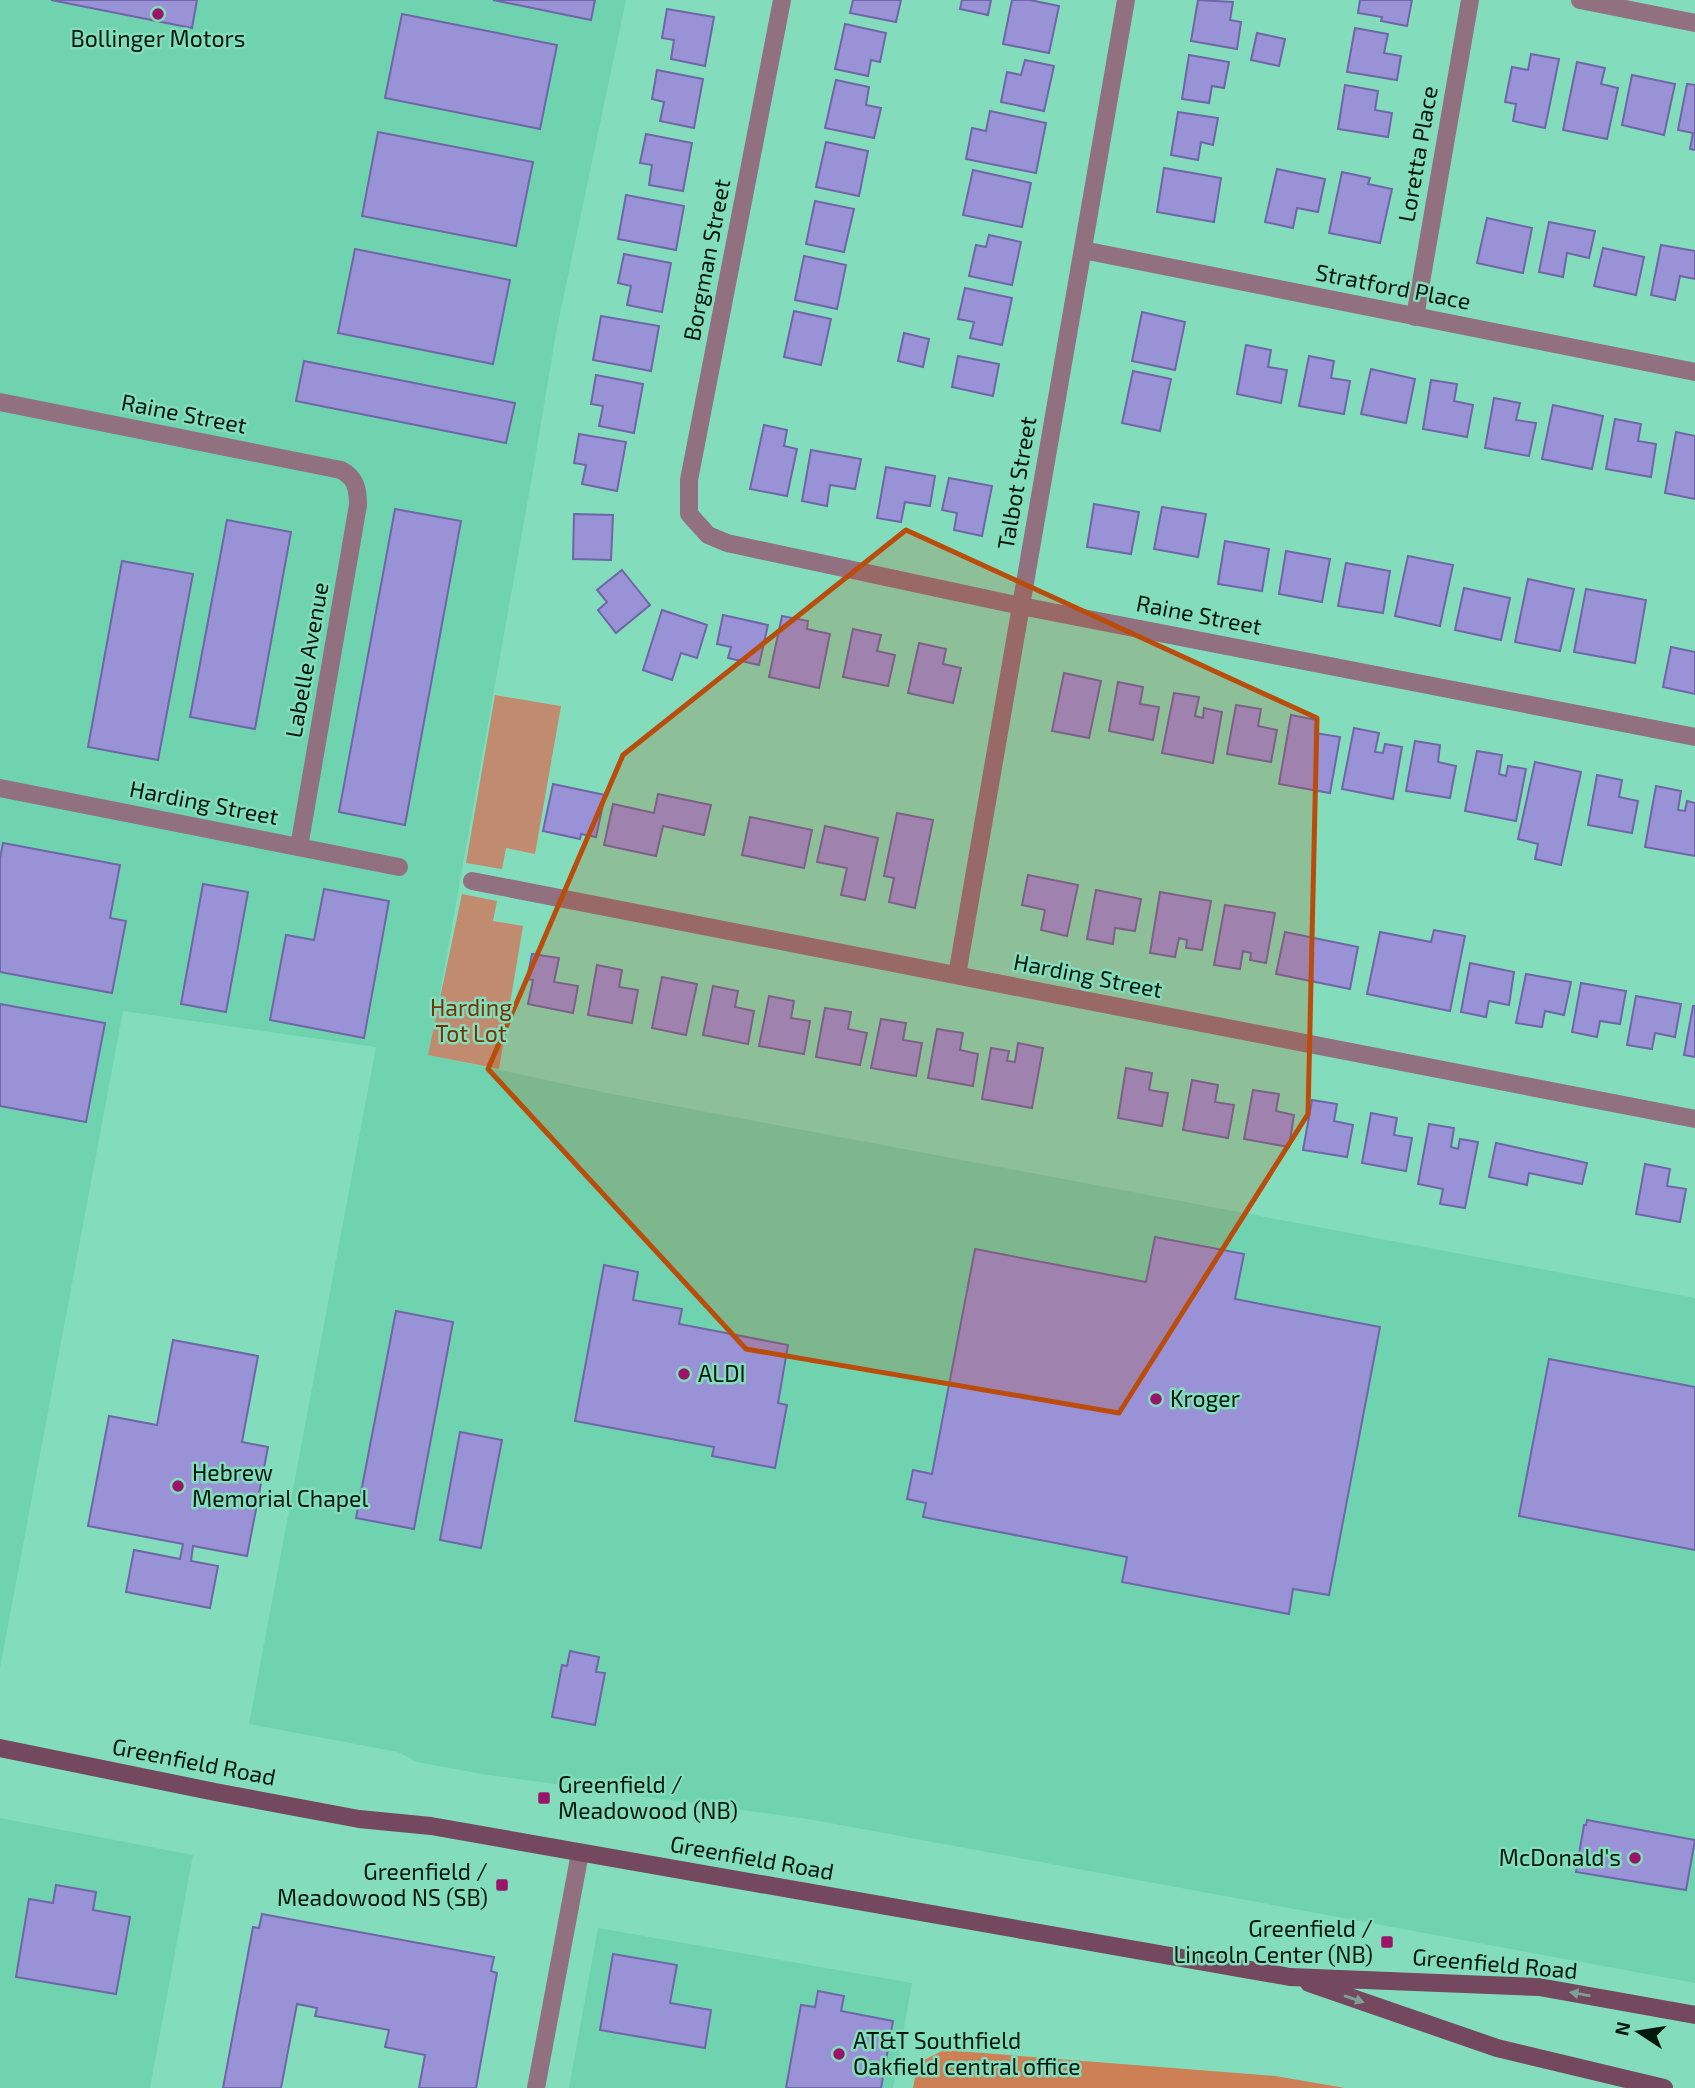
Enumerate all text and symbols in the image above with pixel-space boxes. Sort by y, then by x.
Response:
marker: Bollinger Motors [150,6,166,22]
place label: Bollinger Motors [71,24,245,52]
street label: Loretta Place [1391,84,1443,224]
street label: Borgman Street [677,176,735,343]
street label: Stratford Place [1313,257,1473,315]
street label: Raine Street [119,387,250,439]
street label: Talbot Street [991,414,1042,552]
street label: Labelle Avenue [279,580,333,740]
street label: Raine Street [1134,588,1265,640]
street label: Harding Street [127,774,281,830]
street label: Harding Street [1011,947,1165,1003]
park label: Harding Tot Lot [430,993,512,1047]
place label: ALDI [698,1359,745,1387]
marker: ALDI [676,1366,692,1382]
place label: Kroger [1170,1384,1240,1412]
marker: Kroger [1148,1391,1164,1407]
place label: Hebrew Memorial Chapel [192,1458,368,1512]
marker: Hebrew Memorial Chapel [170,1478,186,1494]
street label: Greenfield Road [110,1731,278,1791]
place label: Greenfield / Meadowood (NB) [558,1770,738,1824]
marker: Greenfield / Meadowood (NB) [536,1790,552,1806]
street label: Greenfield Road [668,1829,836,1885]
place label: McDonald's [1499,1843,1621,1871]
marker: McDonald's [1627,1850,1643,1866]
place label: Greenfield / Meadowood NS (SB) [277,1857,488,1911]
marker: Greenfield / Meadowood NS (SB) [494,1877,510,1893]
place label: Greenfield / Lincoln Center (NB) [1173,1914,1373,1968]
marker: Greenfield / Lincoln Center (NB) [1379,1934,1395,1950]
street label: Greenfield Road [1411,1942,1579,1984]
one-way arrow [1569,1989,1591,2000]
one-way arrow [1344,1994,1365,2005]
north arrow [1604,1997,1674,2067]
text: N [1609,2019,1635,2037]
place label: AT&T Southfield Oakfield central office [853,2026,1081,2080]
marker: AT&T Southfield Oakfield central office [831,2046,847,2062]

